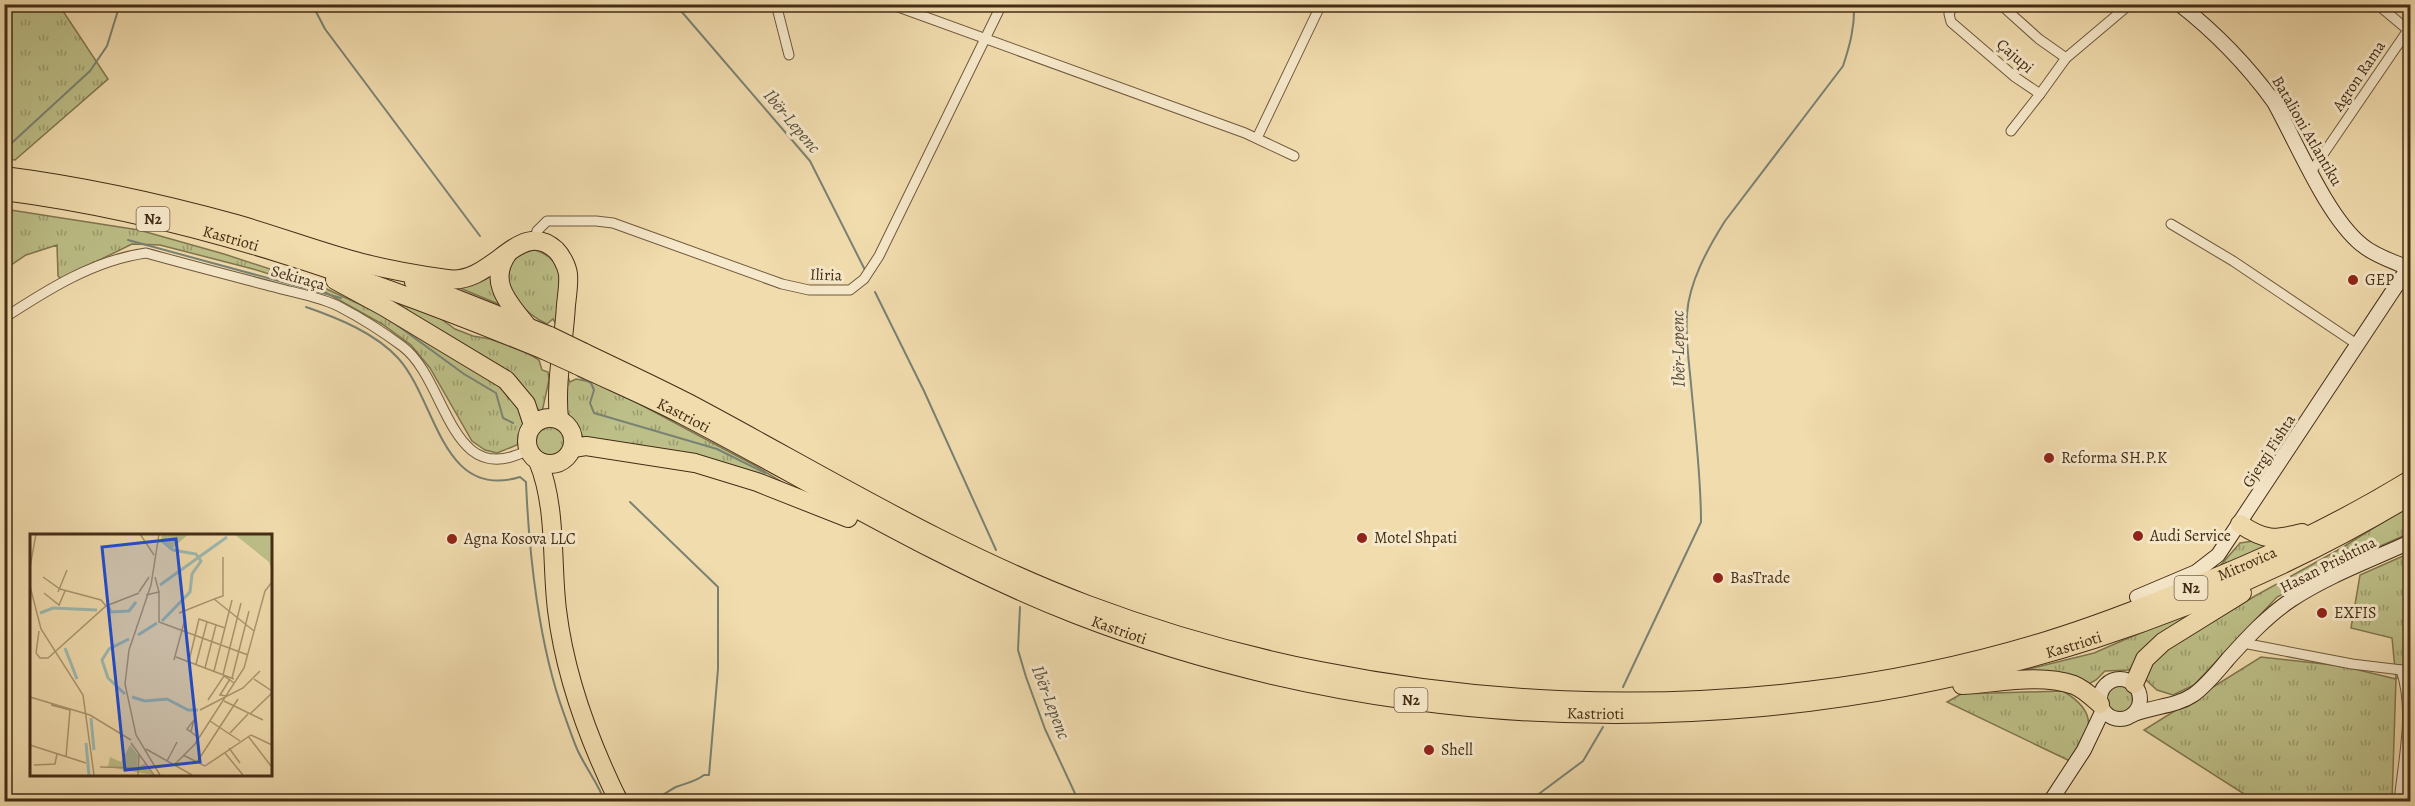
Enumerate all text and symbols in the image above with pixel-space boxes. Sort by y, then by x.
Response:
street label: Çajupi [1992,34,2038,78]
street label: Agron Rama [2327,36,2391,117]
street label: Batalioni Atlantiku [2267,72,2348,190]
water label: Ibër-Lepenc [758,84,826,159]
road number: N2 [136,207,170,231]
street label: Kastrioti [200,220,262,257]
street label: Sekiraça [268,260,328,296]
street label: Iliria [809,263,843,287]
place label: GEP [2365,269,2394,291]
marker: GEP [2346,273,2360,287]
water label: Ibër-Lepenc [1665,310,1691,388]
street label: Kastrioti [653,393,714,438]
street label: Gjergj Fishta [2237,410,2301,492]
place label: Reforma SH.P.K [2061,447,2167,469]
marker: Reforma SH.P.K [2042,451,2056,465]
place label: Audi Service [2149,525,2231,547]
place label: Motel Shpati [1374,527,1457,549]
place label: Agna Kosova LLC [463,528,576,550]
marker: Audi Service [2131,529,2145,543]
marker: Motel Shpati [1355,531,1369,545]
street label: Hasan Prishtina [2276,531,2380,599]
marker: Agna Kosova LLC [445,532,459,546]
inset map [30,534,272,776]
street label: Mitrovica [2214,541,2281,587]
place label: BasTrade [1730,567,1790,589]
marker: BasTrade [1711,571,1725,585]
road number: N2 [2174,576,2208,600]
place label: EXFIS [2334,602,2376,624]
marker: EXFIS [2315,606,2329,620]
street label: Kastrioti [1088,610,1150,650]
street label: Kastrioti [2043,626,2105,664]
water label: Ibër-Lepenc [1026,662,1076,743]
road number: N2 [1394,688,1428,712]
street label: Kastrioti [1567,702,1624,725]
place label: Shell [1441,739,1473,761]
marker: Shell [1422,743,1436,757]

